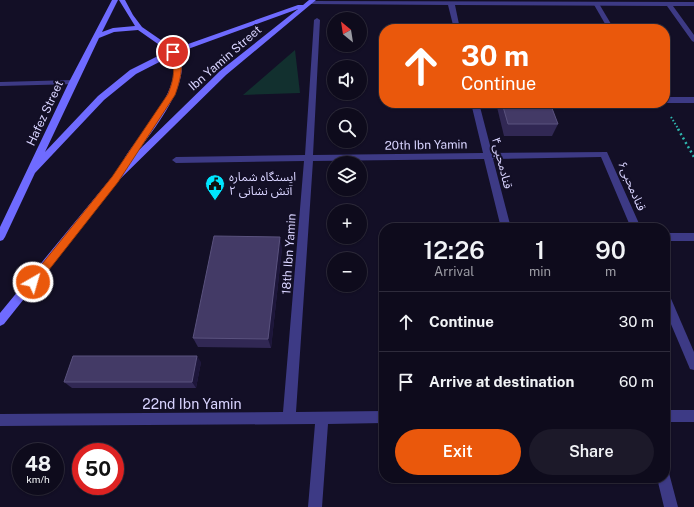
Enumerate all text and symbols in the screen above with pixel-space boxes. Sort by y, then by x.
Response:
north arrow [327,12,367,52]
map controls [327,12,367,292]
street label: Ibn Yamin Street [186,22,265,93]
pin [156,35,190,69]
text: 30 m [461,39,529,72]
icon: ahead [395,40,447,92]
icon: arrive [162,41,184,63]
button: sound [327,60,367,100]
text: Continue [461,73,536,94]
street label: Hafez Street [24,78,66,148]
button: search [327,108,367,148]
street label: قنادمحبی۴ [489,136,515,190]
street label: 20th Ibn Yamin [384,137,468,153]
button: layers [327,156,367,196]
street label: قنادمحبی۶ [615,159,649,213]
place label: ایستگاه شماره ۲ آتش نشانی [229,170,296,198]
public building icon: ایستگاه شماره ۲ آتش نشانی [204,173,226,201]
button: + [327,204,367,244]
street label: 18th Ibn Yamin [279,213,299,295]
text: 12:26 [423,236,485,264]
text: 1 [535,236,545,264]
text: 90 [595,236,626,264]
button: − [327,252,367,292]
position arrow [12,261,54,303]
text: Arrival [434,264,474,279]
text: min [529,264,551,279]
text: m [605,264,616,279]
icon: ahead [395,311,417,333]
text: Continue [429,313,494,330]
text: 30 m [619,313,654,330]
icon: arrive [395,371,417,393]
text: Arrive at destination [429,373,574,390]
text: 60 m [619,373,654,390]
street label: 22nd Ibn Yamin [142,396,242,412]
button: Exit [395,429,521,475]
button: Share [529,429,654,475]
speed limit sign: 50 [72,443,124,495]
text: 48 [25,452,51,476]
text: km/h [26,473,50,485]

